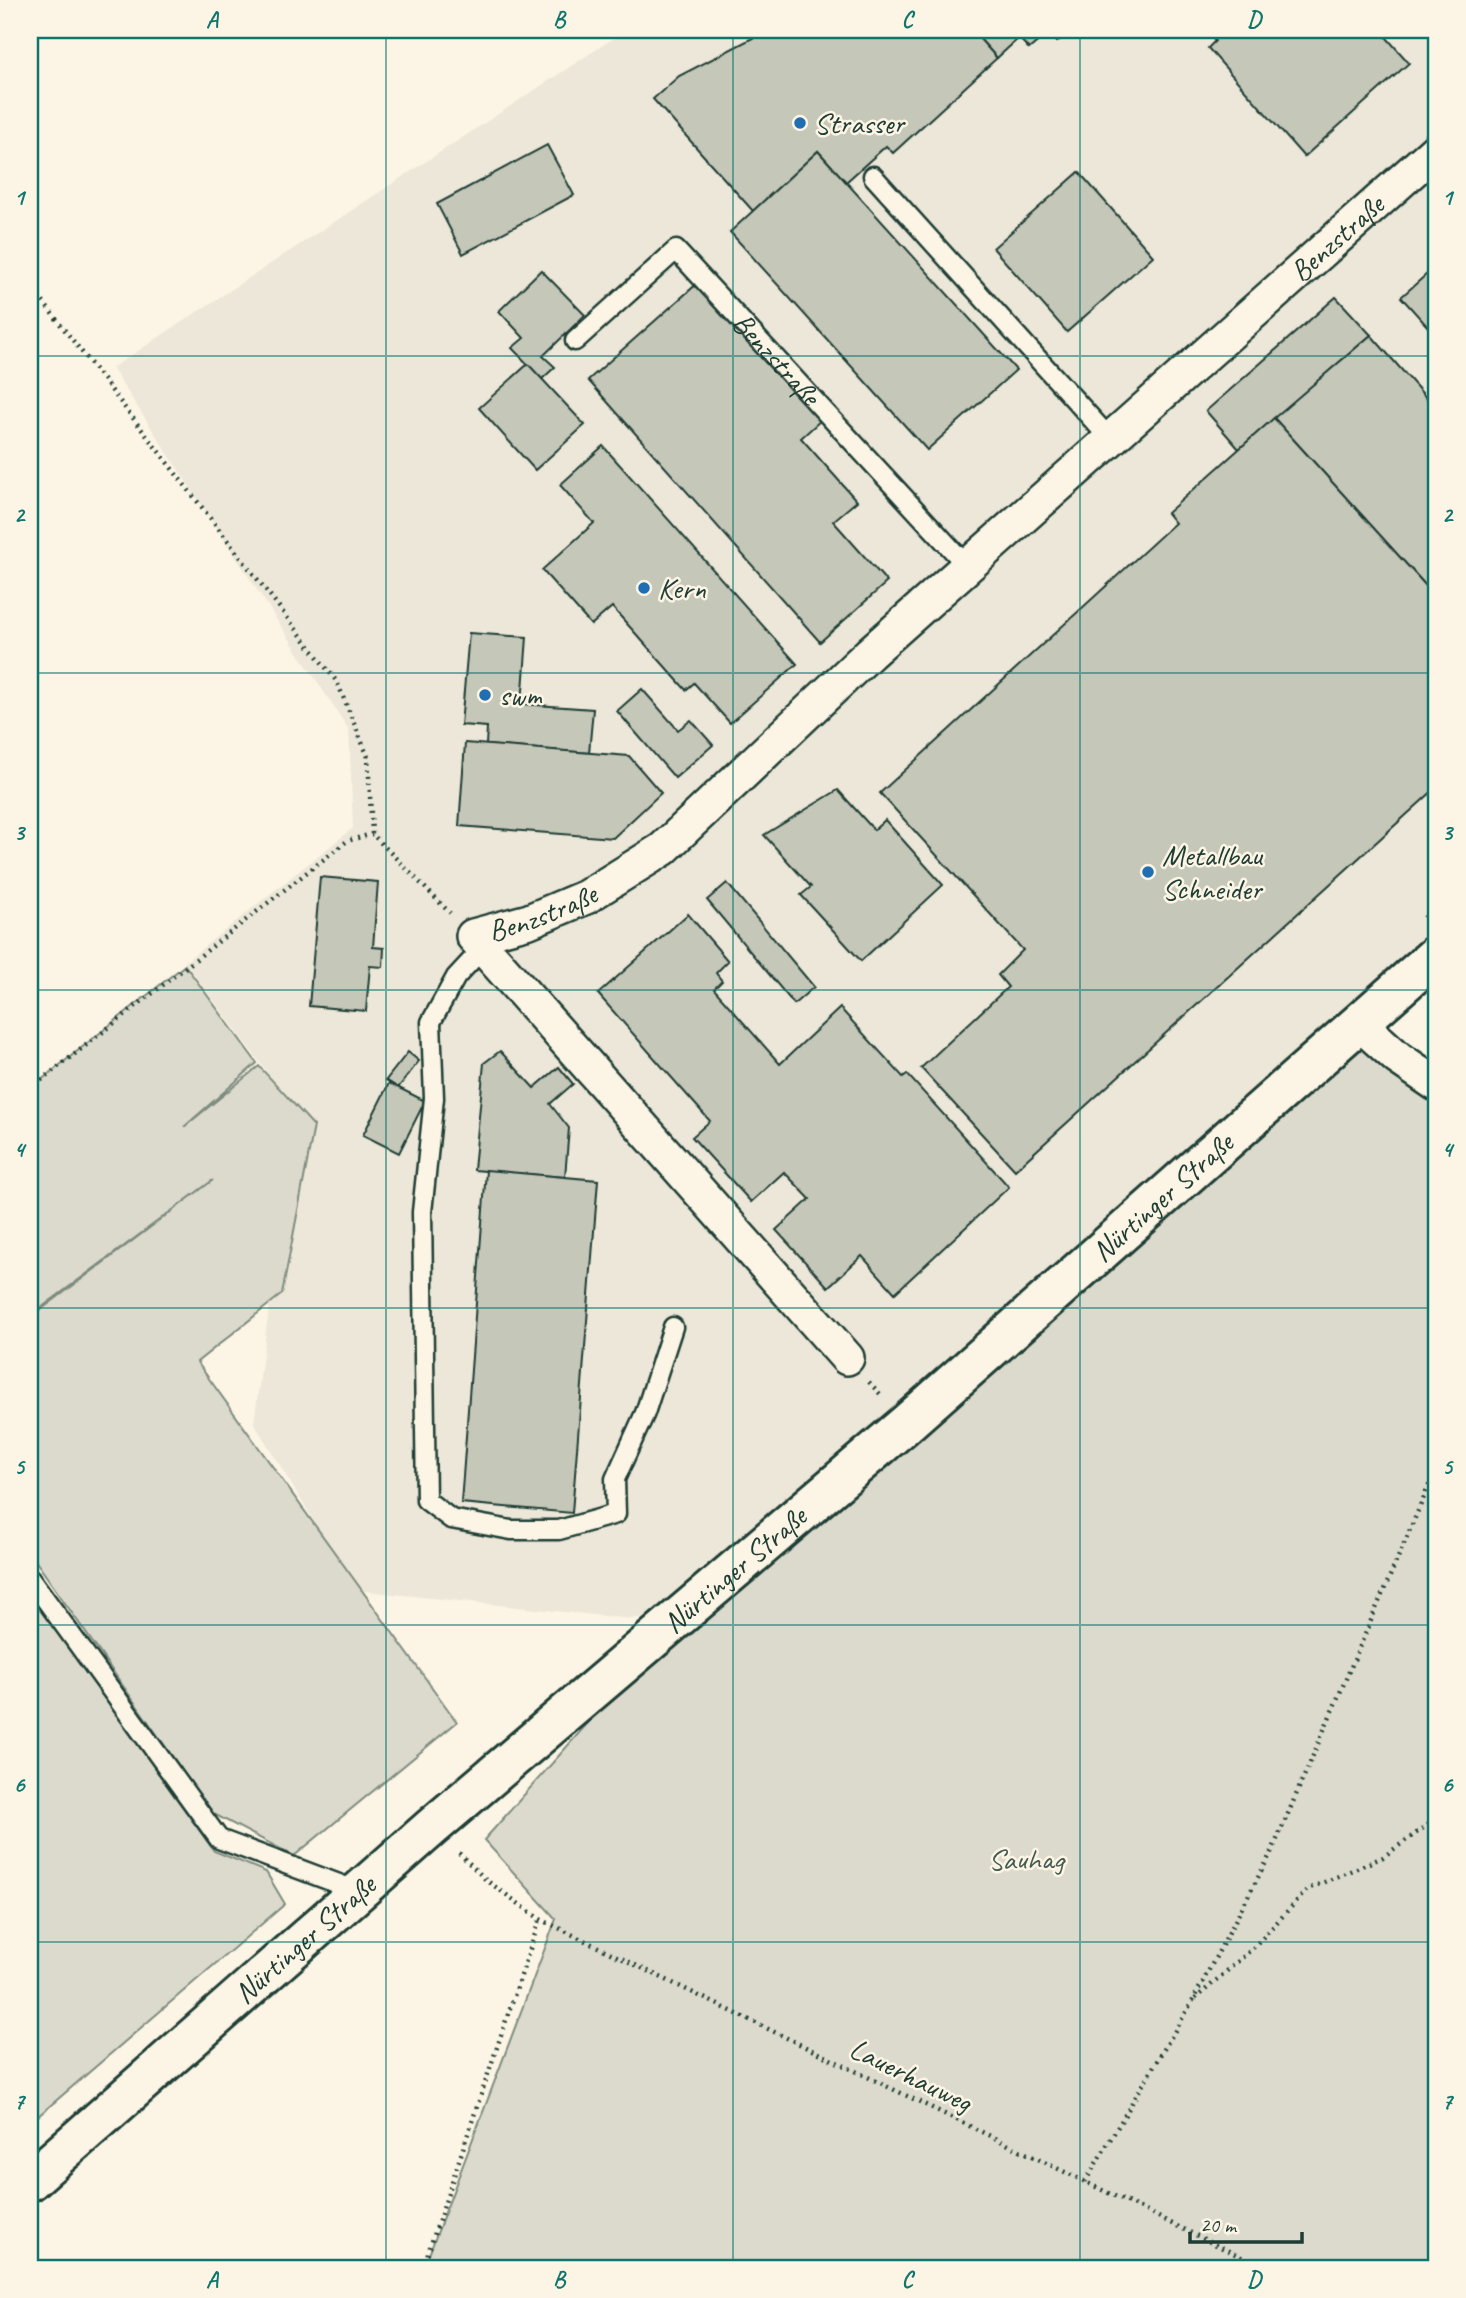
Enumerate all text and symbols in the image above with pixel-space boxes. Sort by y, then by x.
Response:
text: A [206,5,220,34]
text: B [553,5,567,34]
text: C [902,5,916,34]
text: D [1247,5,1263,34]
place label: Strasser [814,104,906,142]
marker: Strasser [792,115,808,131]
text: 1 [14,183,27,212]
text: 1 [1442,183,1455,212]
street label: Benzstraße [1282,185,1393,290]
street label: Benzstraße [724,304,830,415]
text: 2 [14,500,27,529]
text: 2 [1442,500,1455,529]
place label: Kern [658,569,706,607]
marker: Kern [636,580,652,596]
place label: swm [499,676,543,714]
marker: swm [477,687,493,703]
text: 3 [14,818,27,847]
text: 3 [1442,818,1455,847]
place label: Metallbau Schneider [1162,836,1264,908]
marker: Metallbau Schneider [1140,864,1156,880]
street label: Benzstraße [484,874,606,950]
street label: Nürtinger Straße [1083,1123,1243,1270]
text: 4 [14,1135,27,1164]
text: 4 [1442,1135,1455,1164]
text: 5 [14,1452,26,1481]
text: 5 [1442,1452,1454,1481]
street label: Nürtinger Straße [655,1496,816,1641]
text: 6 [14,1770,27,1799]
text: 6 [1442,1770,1455,1799]
park label: Sauhag [988,1840,1066,1878]
street label: Nürtinger Straße [226,1865,385,2012]
street label: Lauerhauweg [844,2029,980,2121]
text: 7 [14,2087,27,2116]
text: 7 [1442,2087,1455,2116]
scale bar [1190,2200,1302,2244]
text: 20 m [1200,2212,1238,2238]
text: A [206,2265,220,2294]
text: B [553,2265,567,2294]
text: C [902,2265,916,2294]
text: D [1247,2265,1263,2294]

